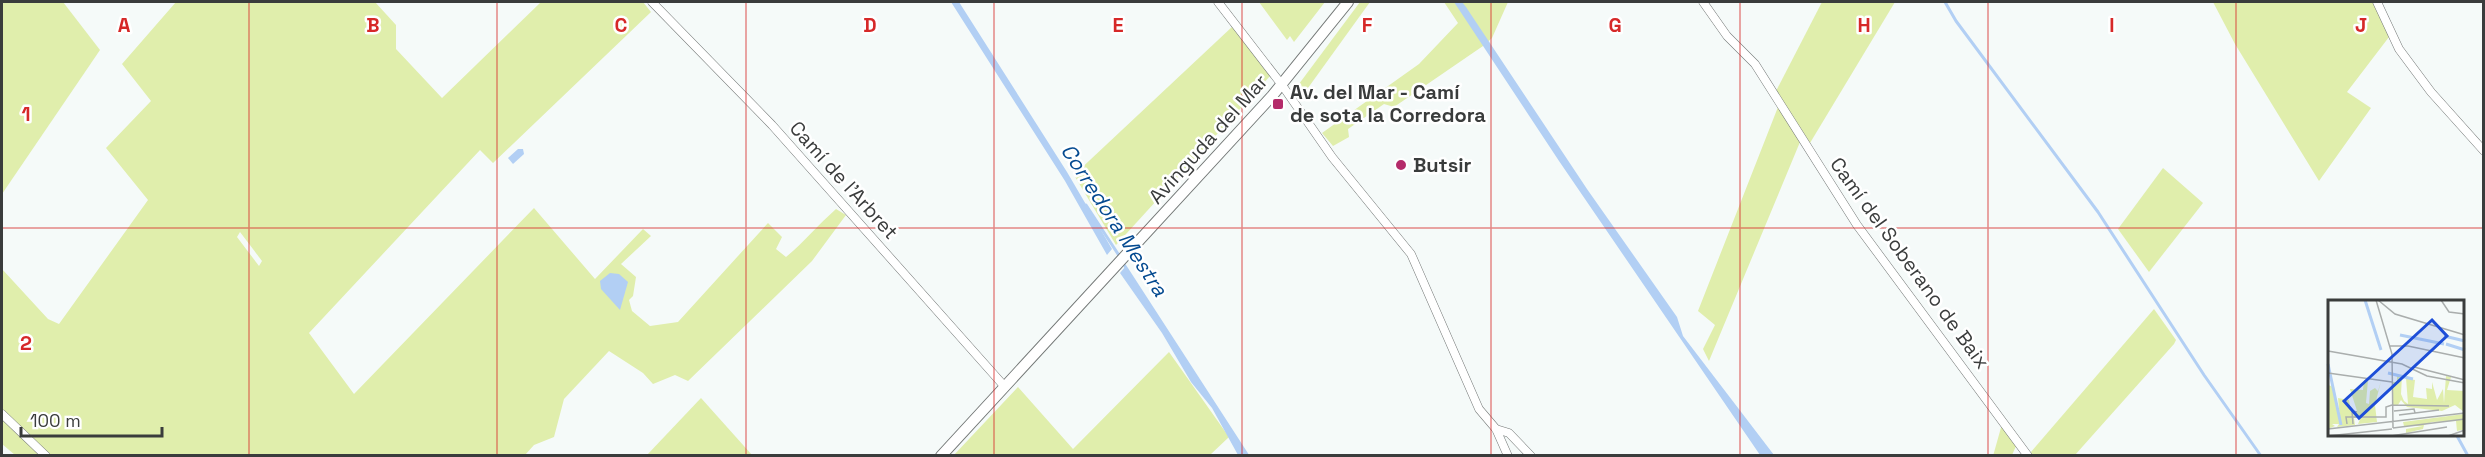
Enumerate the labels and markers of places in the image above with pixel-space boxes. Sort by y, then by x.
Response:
place label: Av. del Mar - Camí de sota la Corredora [1290,79,1486,128]
marker: Av. del Mar - Camí de sota la Corredora [1271,97,1285,111]
place label: Butsir [1413,152,1472,178]
marker: Butsir [1394,158,1408,172]

